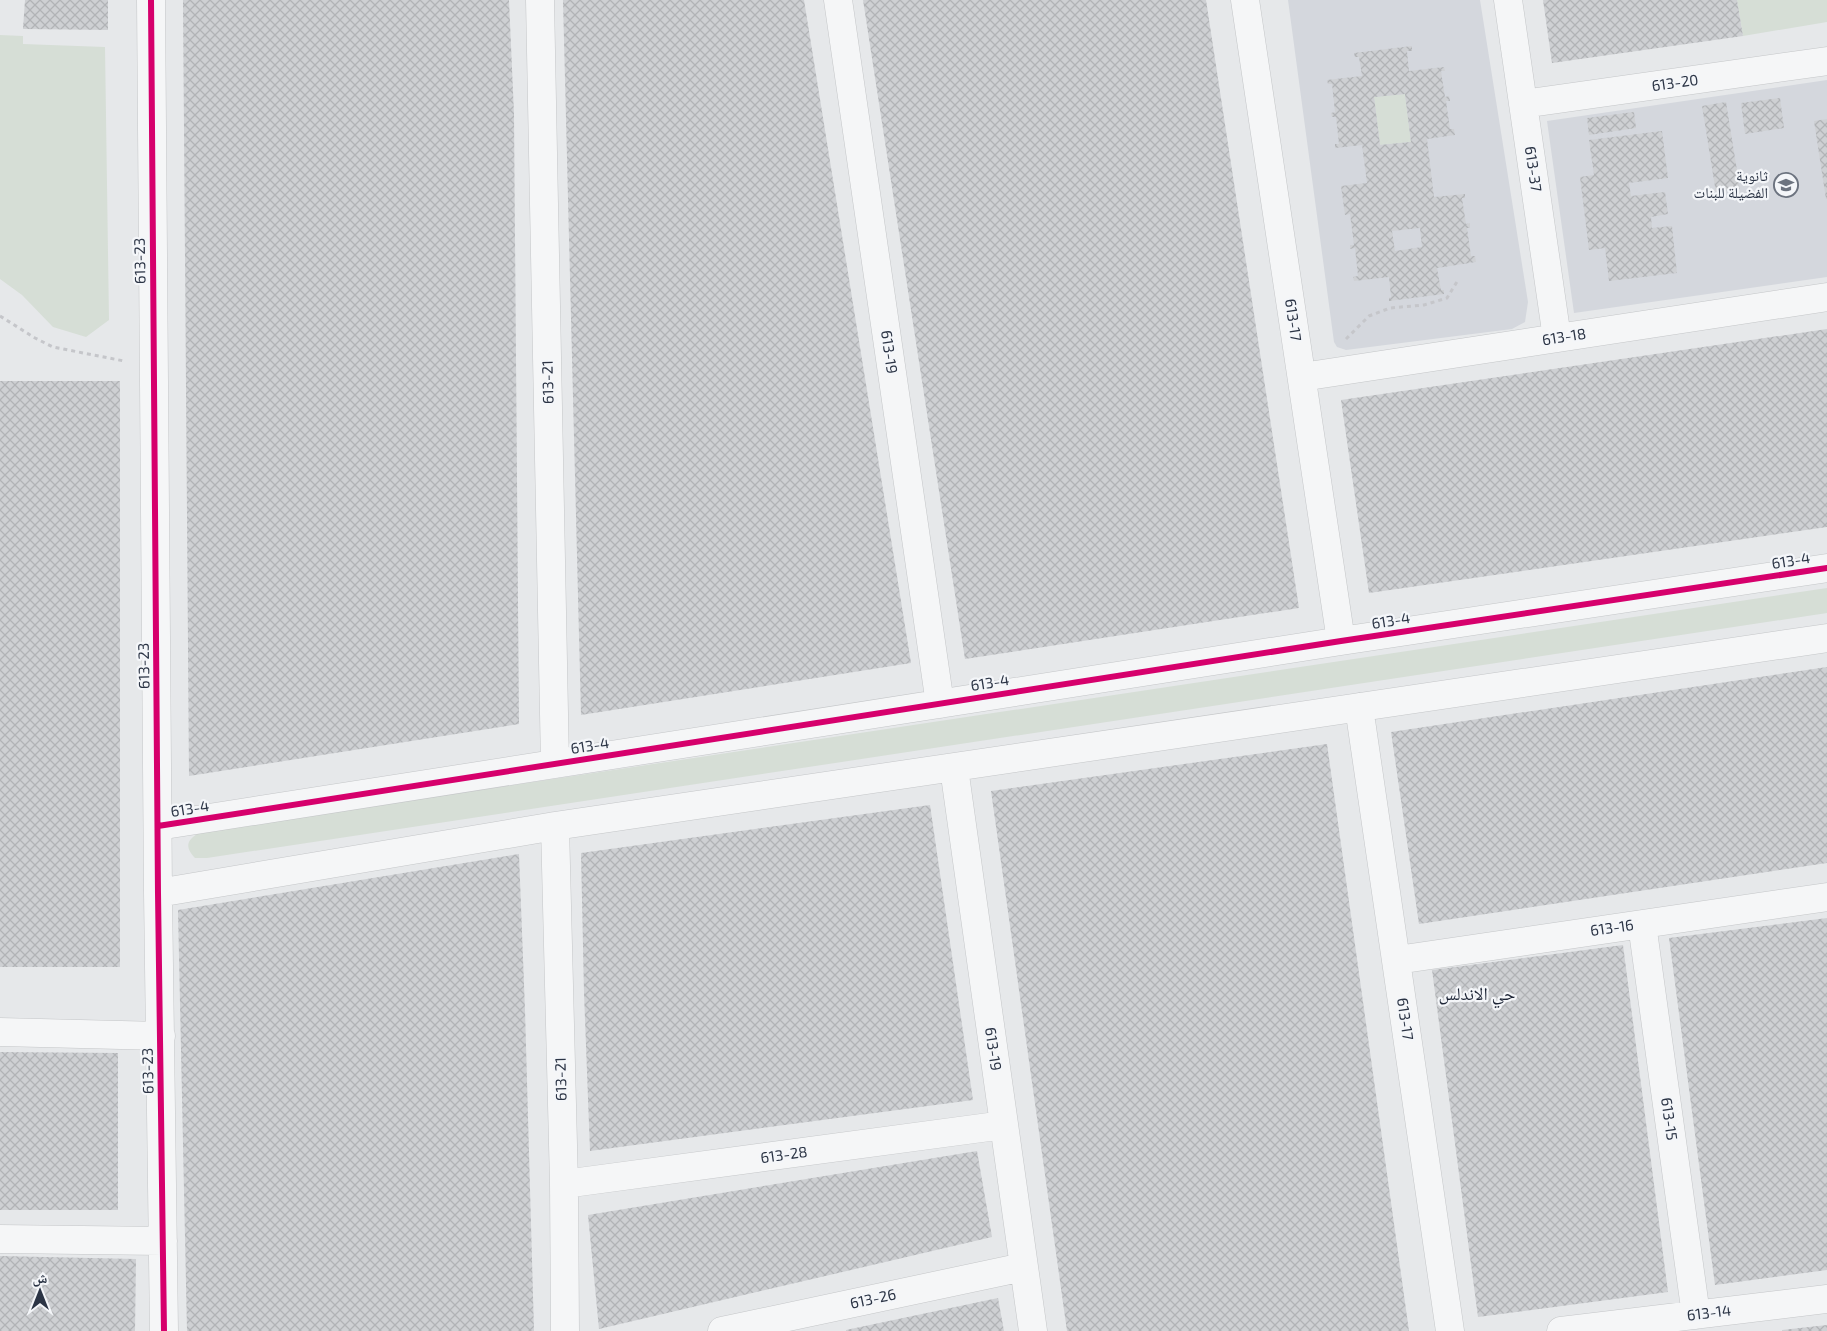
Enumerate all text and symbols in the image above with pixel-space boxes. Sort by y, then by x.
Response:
street label: 613-20 [1650,70,1699,94]
street label: 613-37 [1522,145,1546,193]
place label: ثانوية الفضيلة للبنات [1694,166,1768,201]
school or university icon: ثانوية الفضيلة للبنات [1773,172,1799,198]
street label: 613-23 [130,238,148,284]
street label: 613-17 [1282,297,1306,343]
street label: 613-18 [1541,324,1587,348]
street label: 613-19 [878,329,902,375]
street label: 613-21 [538,360,556,404]
street label: 613-4 [1770,548,1811,572]
street label: 613-4 [1370,608,1411,632]
street label: 613-23 [134,643,152,689]
street label: 613-4 [969,670,1010,694]
street label: 613-4 [569,733,610,757]
street label: 613-4 [169,796,210,820]
street label: 613-16 [1589,915,1635,939]
district label: حي الاندلس [1438,982,1516,1009]
street label: 613-17 [1394,996,1418,1042]
street label: 613-19 [982,1026,1006,1072]
street label: 613-23 [138,1048,156,1094]
street label: 613-21 [551,1057,569,1101]
street label: 613-15 [1658,1096,1682,1141]
street label: 613-28 [759,1142,808,1166]
north arrow [15,1266,65,1316]
text: ش [33,1269,48,1287]
street label: 613-26 [848,1284,897,1312]
street label: 613-14 [1686,1300,1732,1324]

